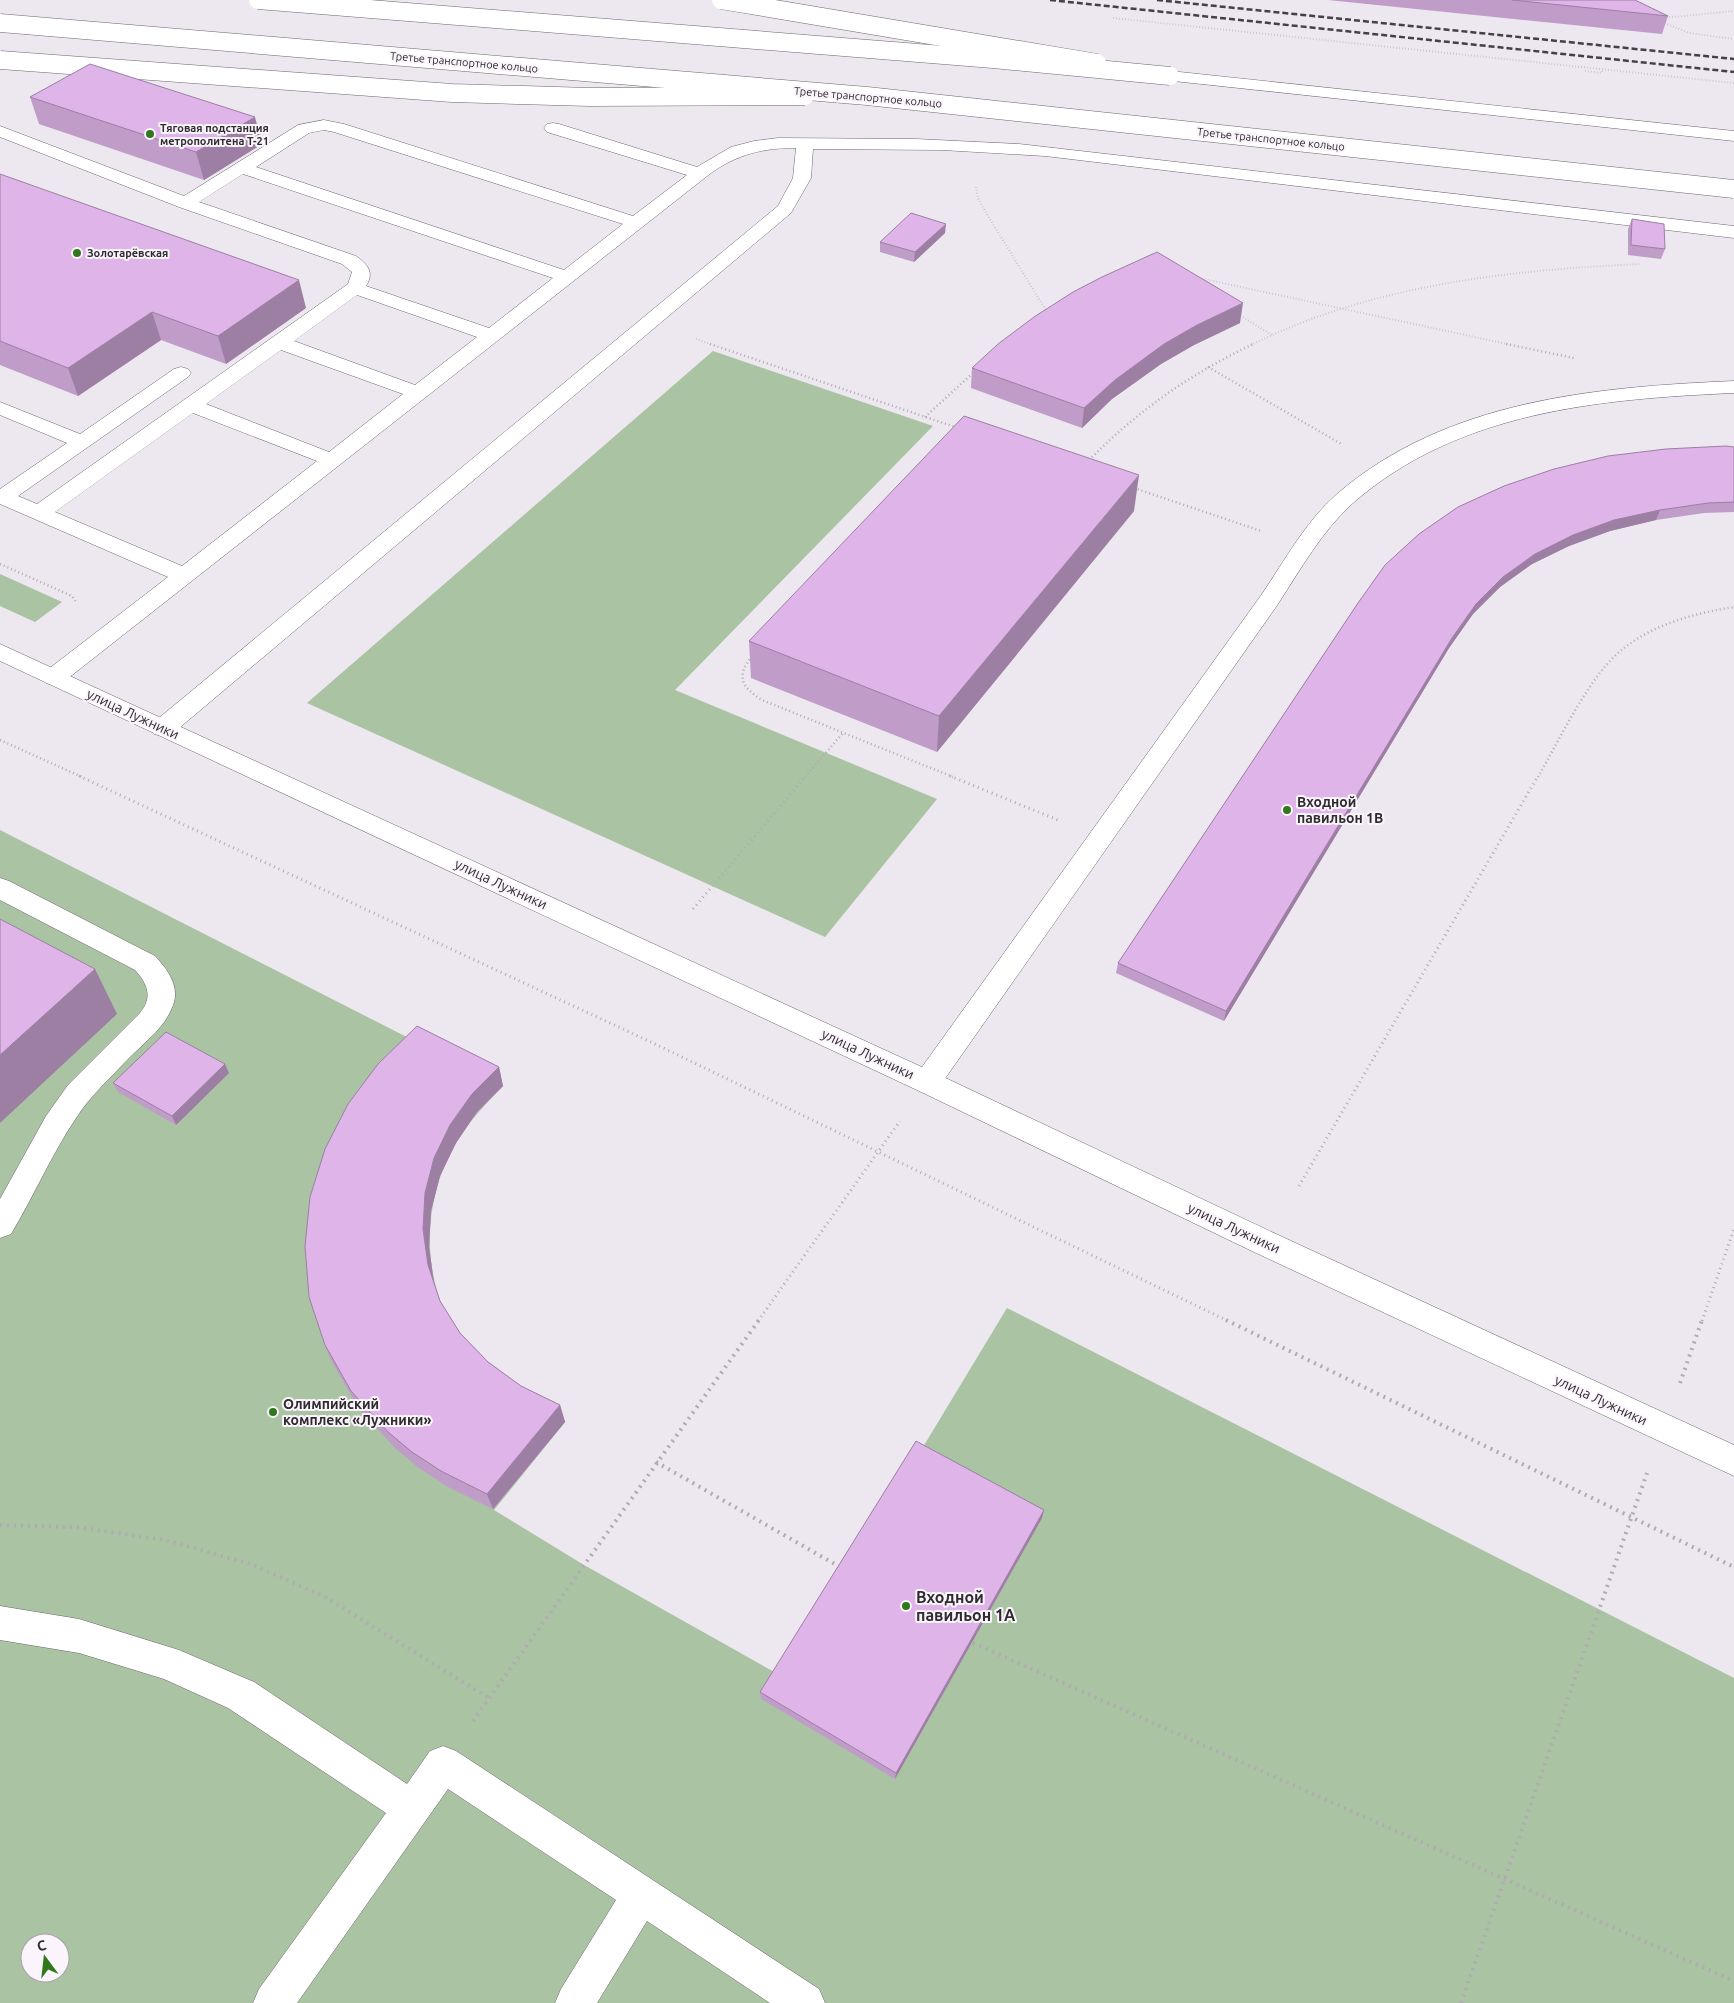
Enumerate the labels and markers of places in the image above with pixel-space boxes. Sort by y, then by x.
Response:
place label: Тяговая подстанция метрополитена Т-21 [160,122,269,147]
marker: Тяговая подстанция метрополитена Т-21 [144,128,156,140]
marker: Золотарёвская [71,247,83,259]
place label: Золотарёвская [87,247,168,259]
place label: Входной павильон 1B [1297,794,1383,826]
marker: Входной павильон 1B [1281,804,1293,816]
place label: Олимпийский комплекс «Лужники» [283,1396,431,1428]
marker: Олимпийский комплекс «Лужники» [267,1406,279,1418]
place label: Входной павильон 1A [916,1588,1016,1624]
marker: Входной павильон 1A [900,1600,912,1612]

